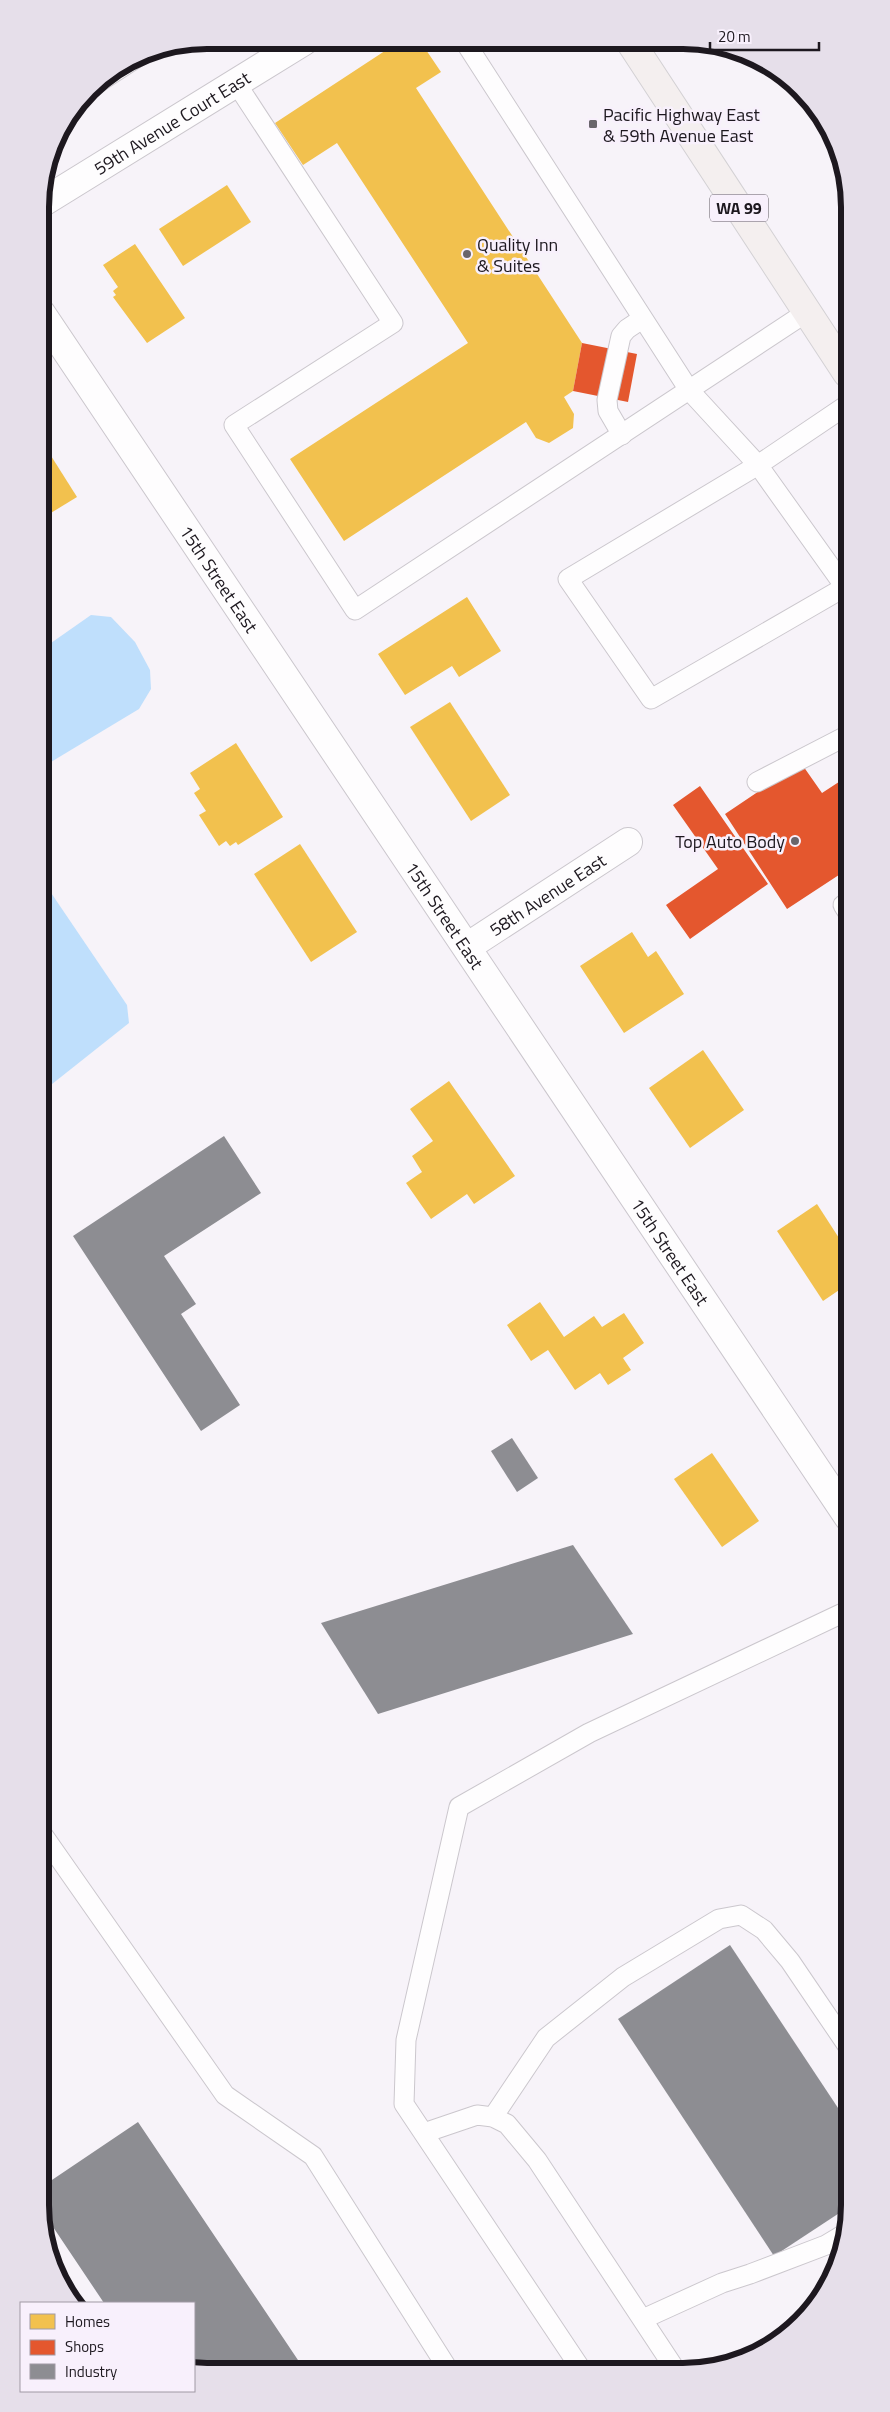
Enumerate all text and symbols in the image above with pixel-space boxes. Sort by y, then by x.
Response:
scale bar [710,20,819,52]
text: 20 m [718,25,751,48]
street label: 59th Avenue Court East [88,64,256,181]
place label: Pacific Highway East & 59th Avenue East [603,101,761,149]
marker: Pacific Highway East & 59th Avenue East [587,118,599,130]
road number: WA 99 [710,194,768,222]
place label: Quality Inn & Suites [477,231,558,279]
marker: Quality Inn & Suites [461,248,473,260]
street label: 15th Street East [173,520,265,638]
place label: Top Auto Body [675,828,785,855]
marker: Top Auto Body [789,835,801,847]
street label: 58th Avenue East [484,846,612,943]
street label: 15th Street East [399,856,491,975]
street label: 15th Street East [625,1192,717,1311]
legend [20,2302,195,2392]
text: Homes [65,2310,110,2333]
text: Shops [65,2335,104,2358]
text: Industry [65,2360,117,2383]

